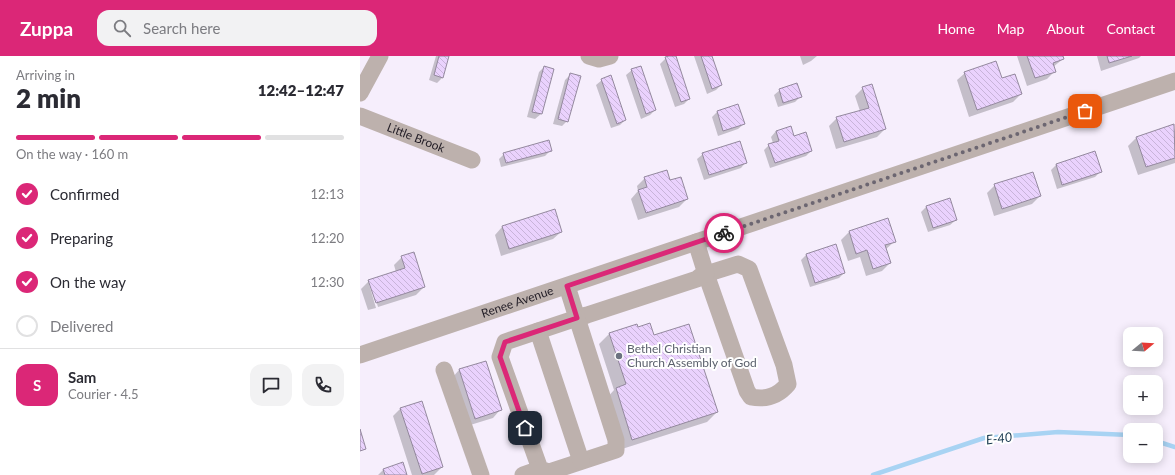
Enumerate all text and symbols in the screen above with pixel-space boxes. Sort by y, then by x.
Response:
search box [97,10,377,46]
text: Zuppa [20,17,73,40]
icon: search [111,17,133,39]
text: Search here [143,19,220,37]
text: Home [937,20,975,37]
text: Map [997,20,1024,37]
text: About [1046,20,1084,37]
text: Contact [1106,20,1155,37]
text: Arriving in [16,67,75,83]
text: 12:42–12:47 [258,81,344,99]
text: 2 min [16,82,81,114]
pin [1068,94,1102,128]
icon: bag [1074,100,1096,122]
street label: Little Brook [385,119,448,156]
text: On the way · 160 m [16,146,128,162]
icon: check [16,183,38,205]
text: Confirmed [50,185,119,203]
text: 12:13 [311,186,344,202]
courier [704,213,744,253]
icon: bike [713,222,735,244]
icon: check [16,227,38,249]
text: Preparing [50,229,113,247]
text: 12:20 [311,230,344,246]
icon: check [16,271,38,293]
text: On the way [50,273,126,291]
text: 12:30 [311,274,344,290]
street label: Renee Avenue [479,283,555,321]
text: Delivered [50,317,113,335]
north arrow [1123,327,1163,367]
map controls [1123,327,1163,463]
place label: Bethel Christian Church Assembly of God [627,341,757,370]
marker: Bethel Christian Church Assembly of God [614,351,624,361]
button: chat [250,364,292,406]
button: phone [302,364,344,406]
text: Sam [68,368,96,386]
button: + [1123,375,1163,415]
text: S [33,376,41,394]
text: Courier · 4.5 [68,386,139,402]
pin [508,411,542,445]
icon: home [514,417,536,439]
button: − [1123,423,1163,463]
water label: E-40 [985,428,1014,448]

